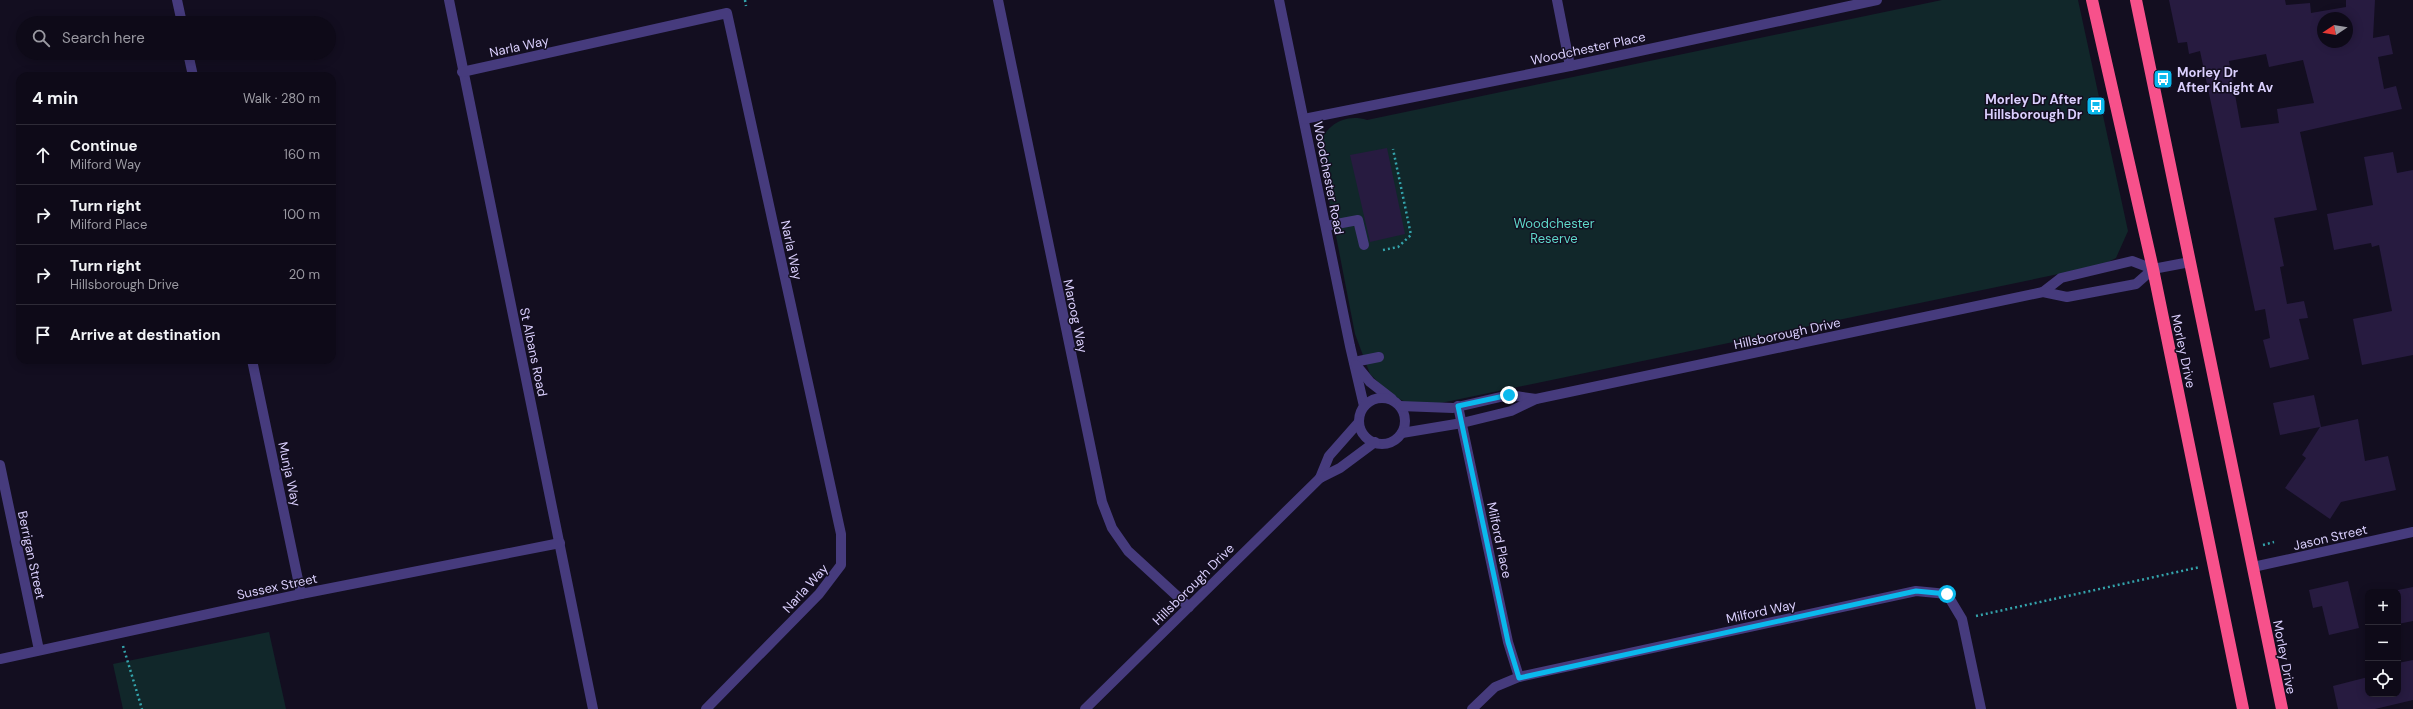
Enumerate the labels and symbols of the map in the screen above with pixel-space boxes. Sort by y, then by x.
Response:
north arrow [2317,12,2353,48]
street label: Woodchester Place [1529,28,1647,69]
street label: Narla Way [488,32,550,61]
place label: Morley Dr After Knight Av [2177,64,2274,96]
bus stop icon: Morley Dr After Knight Av [2152,68,2174,90]
place label: Morley Dr After Hillsborough Dr [1984,91,2083,123]
bus stop icon: Morley Dr After Hillsborough Dr [2085,95,2107,117]
street label: Woodchester Road [1309,120,1348,236]
park label: Woodchester Reserve [1513,215,1595,247]
street label: Narla Way [777,219,806,281]
street label: Maroog Way [1059,278,1092,354]
street label: St Albans Road [516,306,551,398]
street label: Morley Drive [2167,313,2200,390]
street label: Hillsborough Drive [1732,314,1842,353]
route end [1500,386,1518,404]
street label: Munja Way [274,440,305,508]
street label: Milford Place [1483,501,1516,580]
street label: Berrigan Street [14,509,49,601]
street label: Jason Street [2291,521,2369,554]
street label: Hillsborough Drive [1149,540,1238,629]
street label: Narla Way [779,560,832,616]
street label: Sussex Street [235,570,319,603]
route start [1938,585,1956,603]
street label: Milford Way [1725,596,1798,627]
street label: Morley Drive [2269,619,2300,696]

